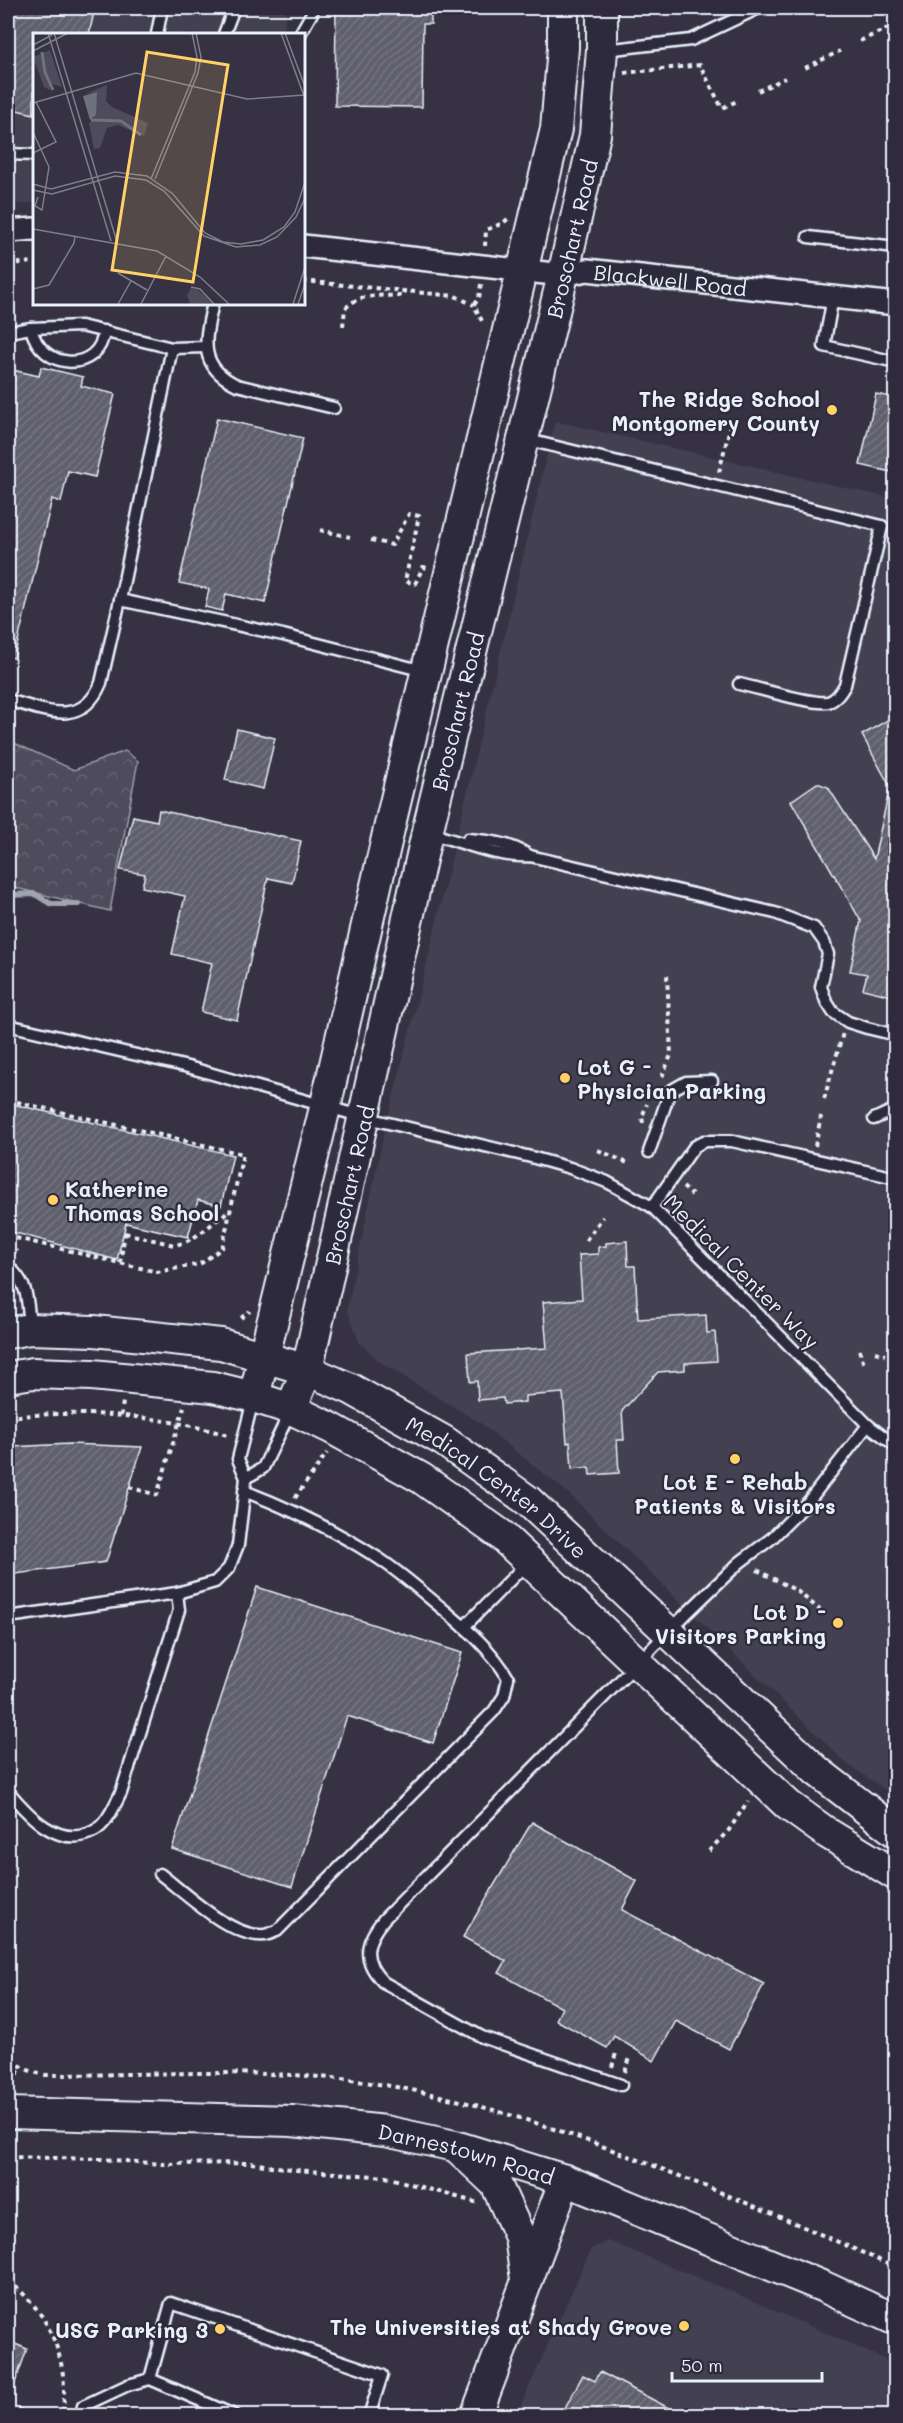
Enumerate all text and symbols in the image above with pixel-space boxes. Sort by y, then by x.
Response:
inset map [33,33,304,304]
street label: Broschart Road [539,156,603,321]
street label: Blackwell Road [592,257,748,301]
place label: The Ridge School Montgomery County [611,385,820,437]
marker: The Ridge School Montgomery County [825,403,839,417]
street label: Broschart Road [424,629,489,793]
place label: Lot G - Physician Parking [577,1053,766,1105]
marker: Lot G - Physician Parking [558,1071,572,1085]
street label: Broschart Road [318,1103,379,1267]
place label: Katherine Thomas School [65,1175,219,1226]
street label: Medical Center Way [659,1188,825,1354]
marker: Katherine Thomas School [46,1193,60,1207]
street label: Medical Center Drive [401,1409,594,1564]
marker: Lot E - Rehab Patients & Visitors [728,1452,742,1466]
place label: Lot E - Rehab Patients & Visitors [634,1468,836,1519]
place label: Lot D - Visitors Parking [655,1598,826,1649]
marker: Lot D - Visitors Parking [831,1616,845,1630]
street label: Darnestown Road [376,2116,558,2189]
place label: The Universities at Shady Grove [330,2313,672,2341]
place label: USG Parking 3 [55,2316,208,2343]
marker: The Universities at Shady Grove [677,2319,691,2333]
marker: USG Parking 3 [213,2322,227,2336]
scale bar [672,2345,822,2383]
text: 50 m [681,2353,723,2377]

